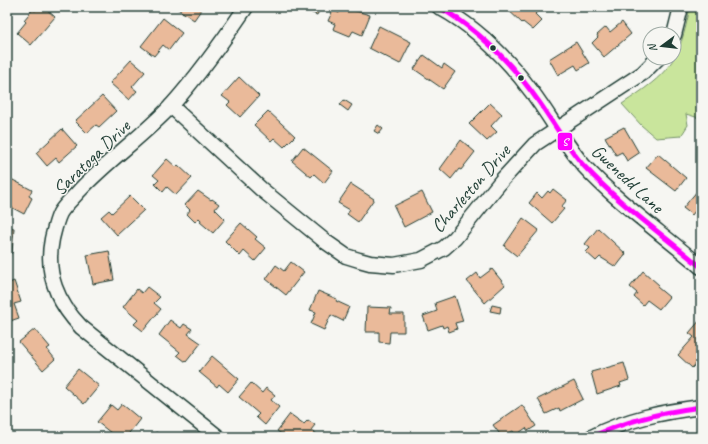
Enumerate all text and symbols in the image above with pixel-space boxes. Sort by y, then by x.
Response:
north arrow [642,26,682,66]
text: N [644,41,660,54]
unlabelled marker [488,43,498,53]
unlabelled marker [516,73,526,83]
street label: Saratoga Drive [48,114,137,201]
line badge: S [557,132,573,151]
text: S [562,134,570,148]
street label: Charleston Drive [426,138,517,238]
street label: Gwenedd Lane [586,139,670,219]

